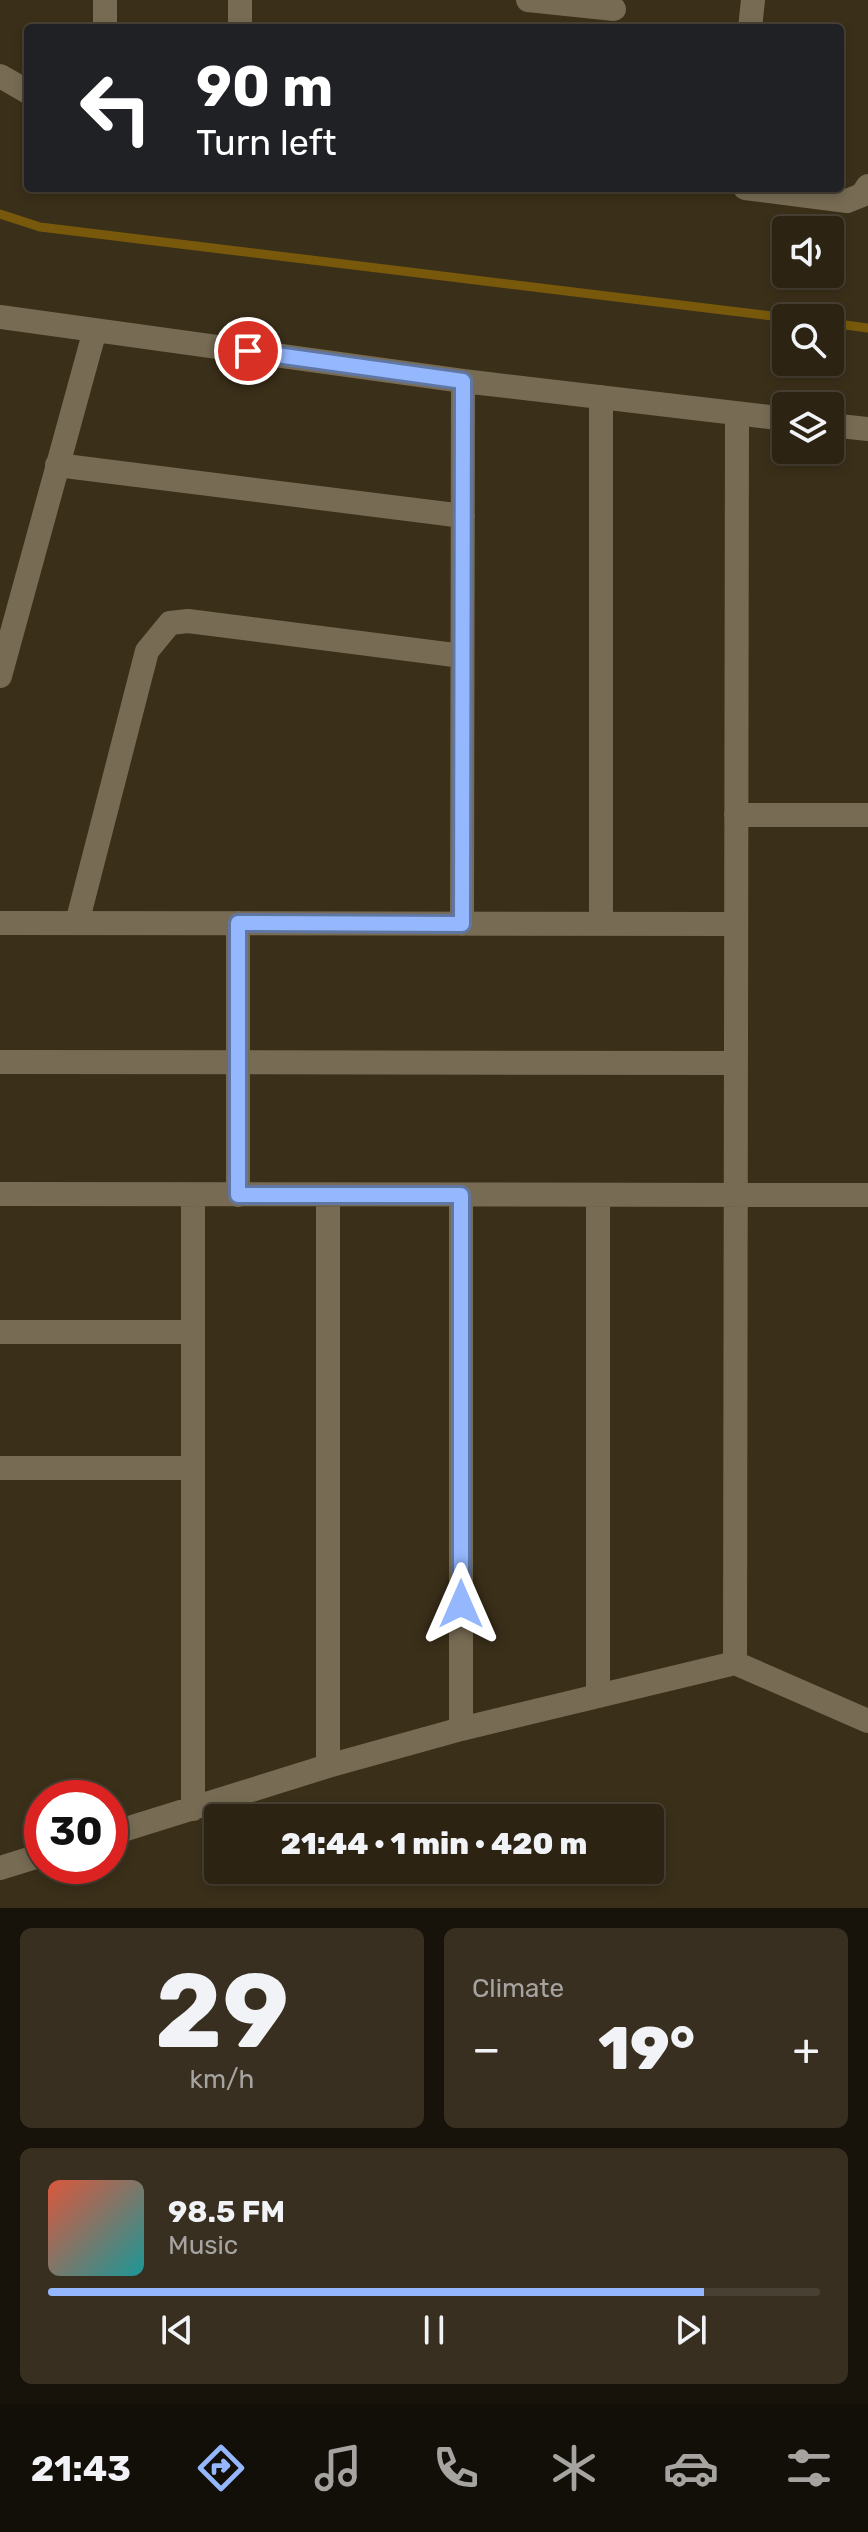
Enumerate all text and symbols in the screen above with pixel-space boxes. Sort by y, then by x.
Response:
text: 90 m [196,54,333,120]
icon: left [64,56,168,160]
text: Turn left [196,121,337,164]
map controls [772,216,844,464]
button: sound [772,216,844,288]
button: search [772,304,844,376]
pin [214,317,282,385]
icon: arrive [226,329,270,373]
button: layers [772,392,844,464]
position arrow [419,1562,503,1646]
speed limit sign: 30 [24,1780,128,1884]
text: 21:44 · 1 min · 420 m [281,1826,587,1862]
text: 29 [155,1950,289,2073]
text: Climate [472,1973,564,2004]
text: 19° [598,2013,695,2084]
text: − [472,2023,501,2075]
text: + [793,2023,820,2075]
text: km/h [190,2064,254,2095]
text: 98.5 FM [168,2194,285,2230]
text: Music [168,2230,238,2261]
icon: previous [155,2308,199,2352]
icon: pause [412,2308,456,2352]
icon: next [669,2308,713,2352]
icon: directions [193,2440,249,2496]
icon: music [310,2440,366,2496]
icon: phone [428,2440,484,2496]
icon: climate [546,2440,602,2496]
icon: car [663,2440,719,2496]
icon: filters [781,2440,837,2496]
text: 21:43 [31,2447,131,2490]

